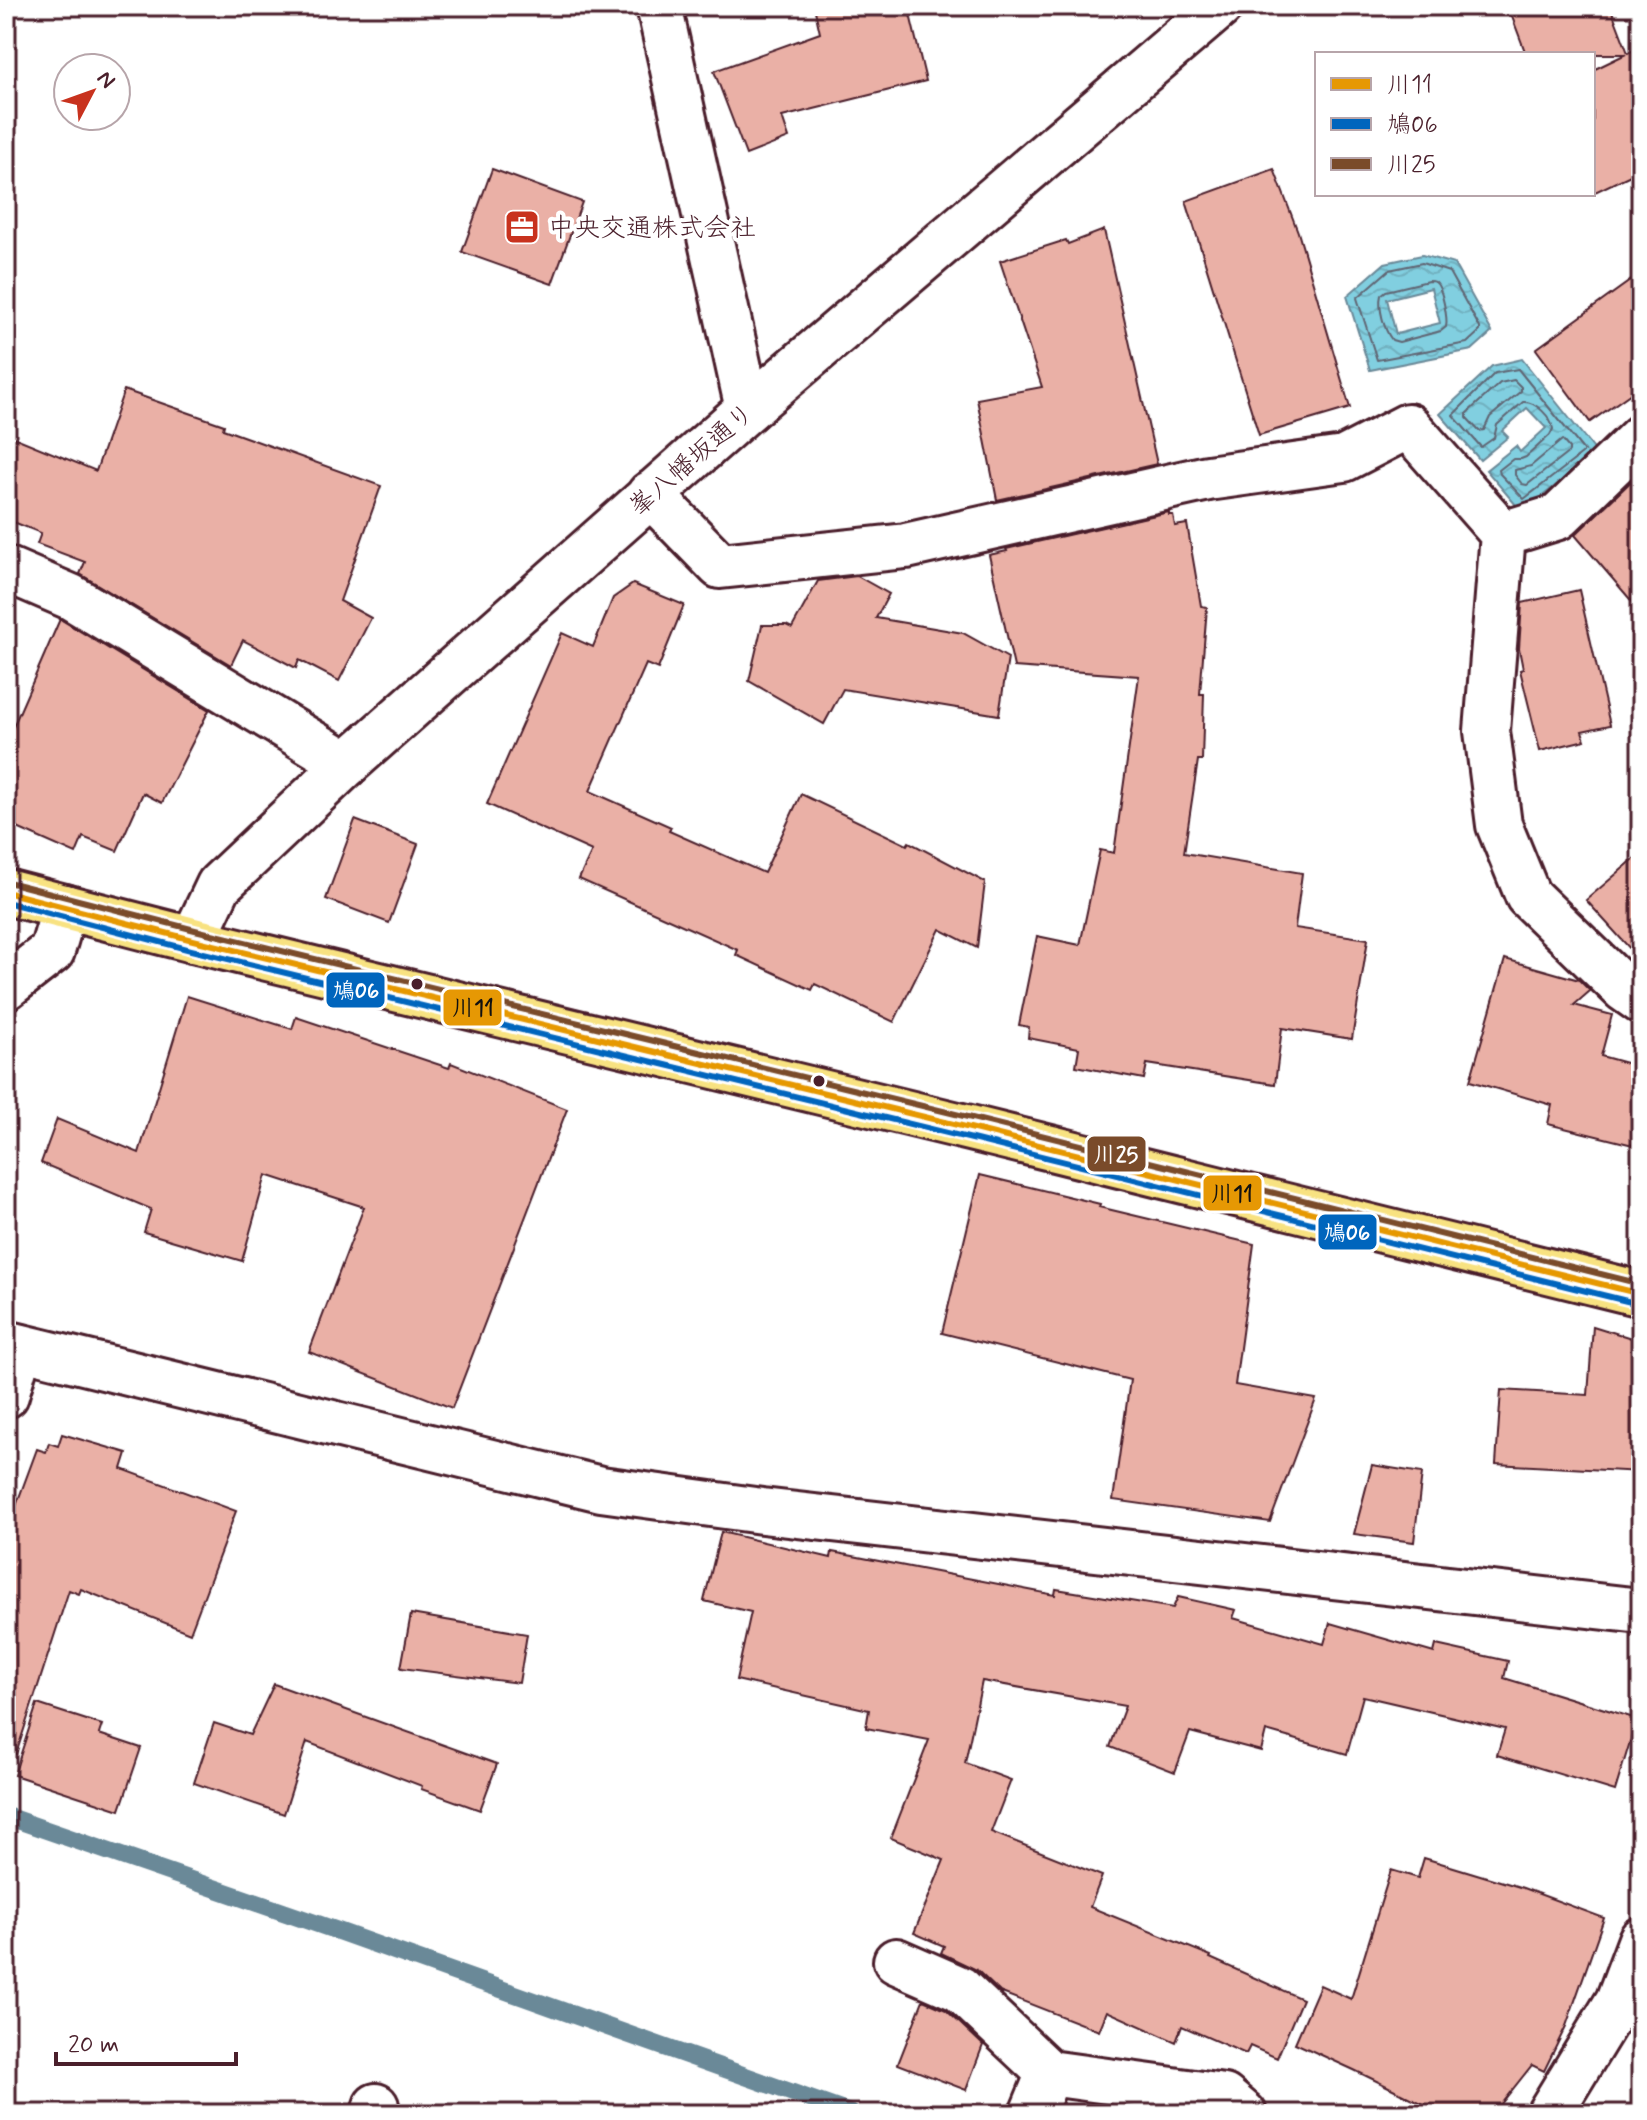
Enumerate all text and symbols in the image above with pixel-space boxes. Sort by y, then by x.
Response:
north arrow [52,52,132,132]
legend [1315,52,1595,196]
text: N [90,65,121,95]
text: 川11 [1387,70,1432,101]
text: 鳩06 [1387,110,1438,141]
text: 川25 [1387,150,1436,181]
office icon: 中央交通株式会社 [503,208,541,246]
place label: 中央交通株式会社 [548,212,756,246]
street label: 峯八幡坂通り [622,397,762,525]
line badge: 鳩06 [325,971,386,1009]
unlabelled marker [409,976,425,992]
text: 鳩06 [333,978,379,1006]
line badge: 川11 [442,988,503,1027]
text: 川11 [452,995,494,1023]
unlabelled marker [811,1073,827,1089]
line badge: 川25 [1086,1135,1147,1173]
text: 川25 [1094,1142,1139,1170]
line badge: 川11 [1202,1174,1263,1212]
text: 川11 [1211,1181,1253,1209]
line badge: 鳩06 [1317,1213,1378,1251]
text: 鳩06 [1324,1220,1370,1248]
scale bar [56,2016,236,2066]
text: 20 m [68,2030,119,2061]

